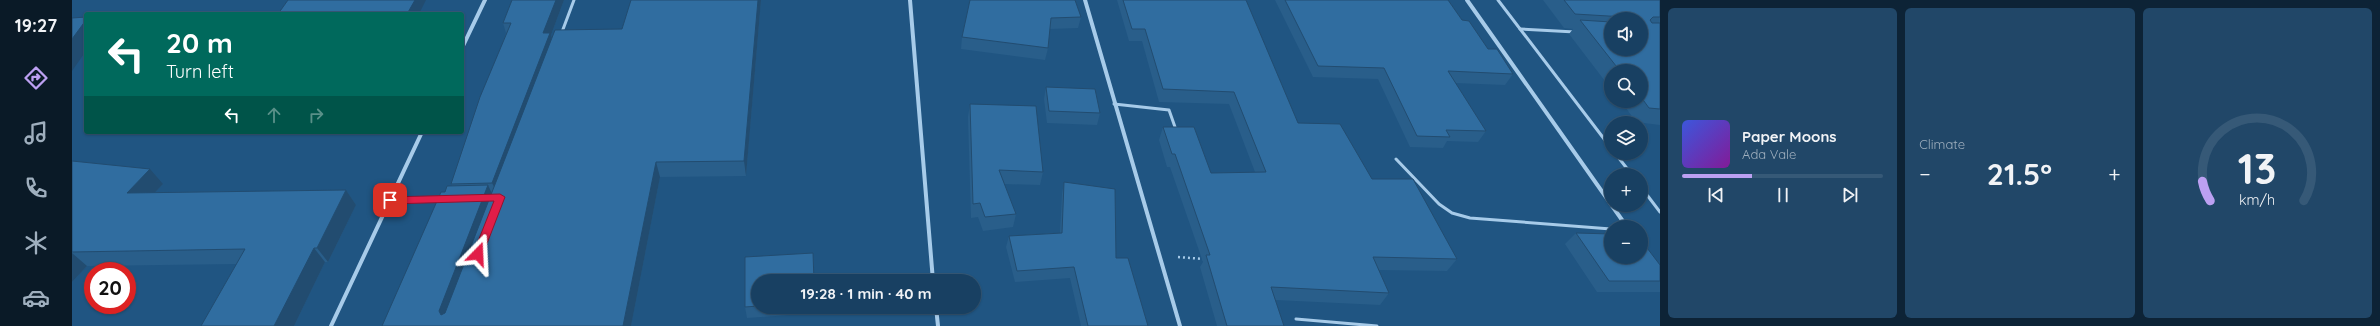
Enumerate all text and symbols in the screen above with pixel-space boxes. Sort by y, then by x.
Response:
map controls [1604,12,1648,264]
button: sound [1604,12,1648,56]
text: 19:27 [15,14,57,37]
text: 20 m [166,25,233,60]
icon: left [100,28,152,80]
text: Turn left [166,60,234,83]
icon: directions [22,64,50,92]
button: search [1604,64,1648,108]
icon: left [221,104,243,126]
icon: ahead [263,104,285,126]
icon: right [305,104,327,126]
button: layers [1604,116,1648,160]
icon: music [22,119,50,147]
text: Paper Moons [1742,127,1837,146]
text: Climate [1919,136,1965,152]
text: 13 [2238,142,2277,194]
text: Ada Vale [1742,146,1796,162]
text: 21.5° [1987,155,2052,193]
text: − [1919,160,1931,188]
text: + [2108,160,2121,188]
button: + [1604,168,1648,212]
icon: phone [22,174,50,202]
pin [373,183,407,217]
icon: previous [1705,184,1727,206]
icon: pause [1772,184,1794,206]
icon: next [1839,184,1861,206]
icon: arrive [379,189,401,211]
text: km/h [2239,191,2275,209]
button: − [1604,220,1648,264]
icon: climate [22,229,50,257]
position arrow [457,233,499,275]
speed limit sign: 20 [84,262,136,314]
icon: car [22,284,50,312]
text: 19:28 · 1 min · 40 m [800,284,932,303]

